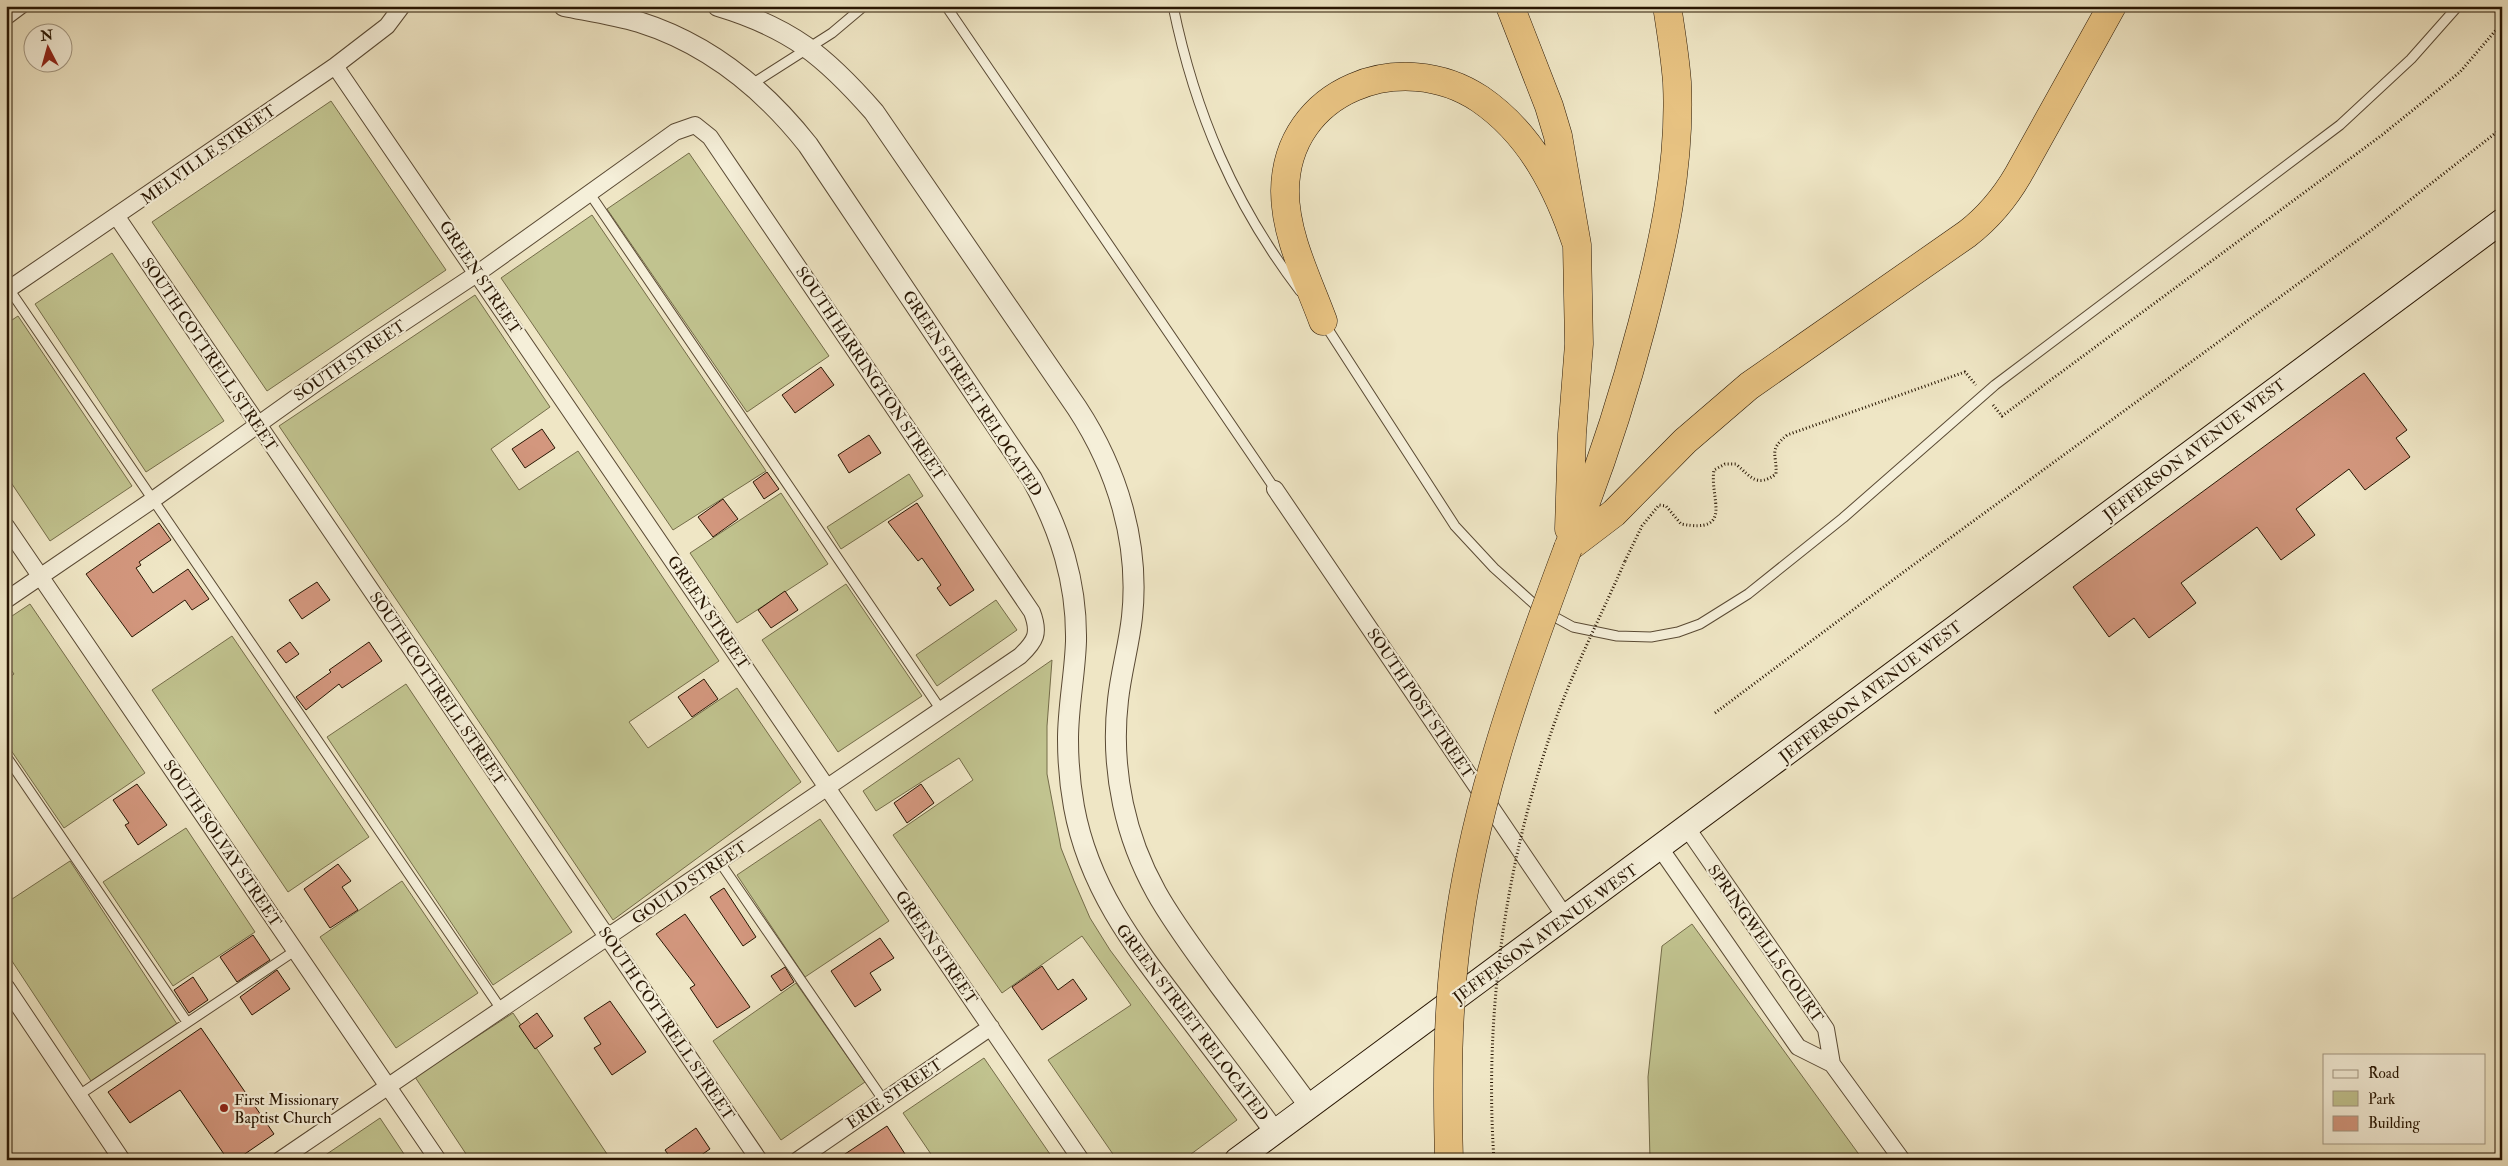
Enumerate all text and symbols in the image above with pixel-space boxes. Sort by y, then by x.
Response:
north arrow [22,22,72,72]
text: N [39,26,54,45]
street label: MELVILLE STREET [137,101,280,209]
street label: GREEN STREET [435,217,526,338]
street label: SOUTH COTTRELL STREET [137,254,282,455]
street label: SOUTH HARRINGTON STREET [791,263,949,484]
street label: GREEN STREET RELOCATED [898,287,1046,500]
street label: SOUTH STREET [290,316,409,406]
street label: JEFFERSON AVENUE WEST [2098,374,2291,526]
street label: GREEN STREET [663,552,754,673]
street label: SOUTH COTTRELL STREET [365,588,510,789]
street label: JEFFERSON AVENUE WEST [1774,616,1967,768]
street label: SOUTH POST STREET [1362,624,1478,783]
street label: SOUTH SOLVAY STREET [159,756,286,931]
street label: GOULD STREET [628,837,751,929]
street label: JEFFERSON AVENUE WEST [1448,860,1643,1009]
street label: SPRINGWELLS COURT [1703,861,1827,1026]
street label: GREEN STREET [891,887,982,1008]
street label: GREEN STREET RELOCATED [1112,920,1273,1125]
street label: SOUTH COTTRELL STREET [594,923,739,1124]
street label: ERIE STREET [843,1054,946,1133]
legend [2323,1054,2486,1144]
text: Road [2368,1064,2400,1083]
place label: First Missionary Baptist Church [234,1090,340,1129]
text: Park [2368,1090,2395,1109]
marker: First Missionary Baptist Church [218,1102,230,1114]
text: Building [2368,1114,2420,1133]

